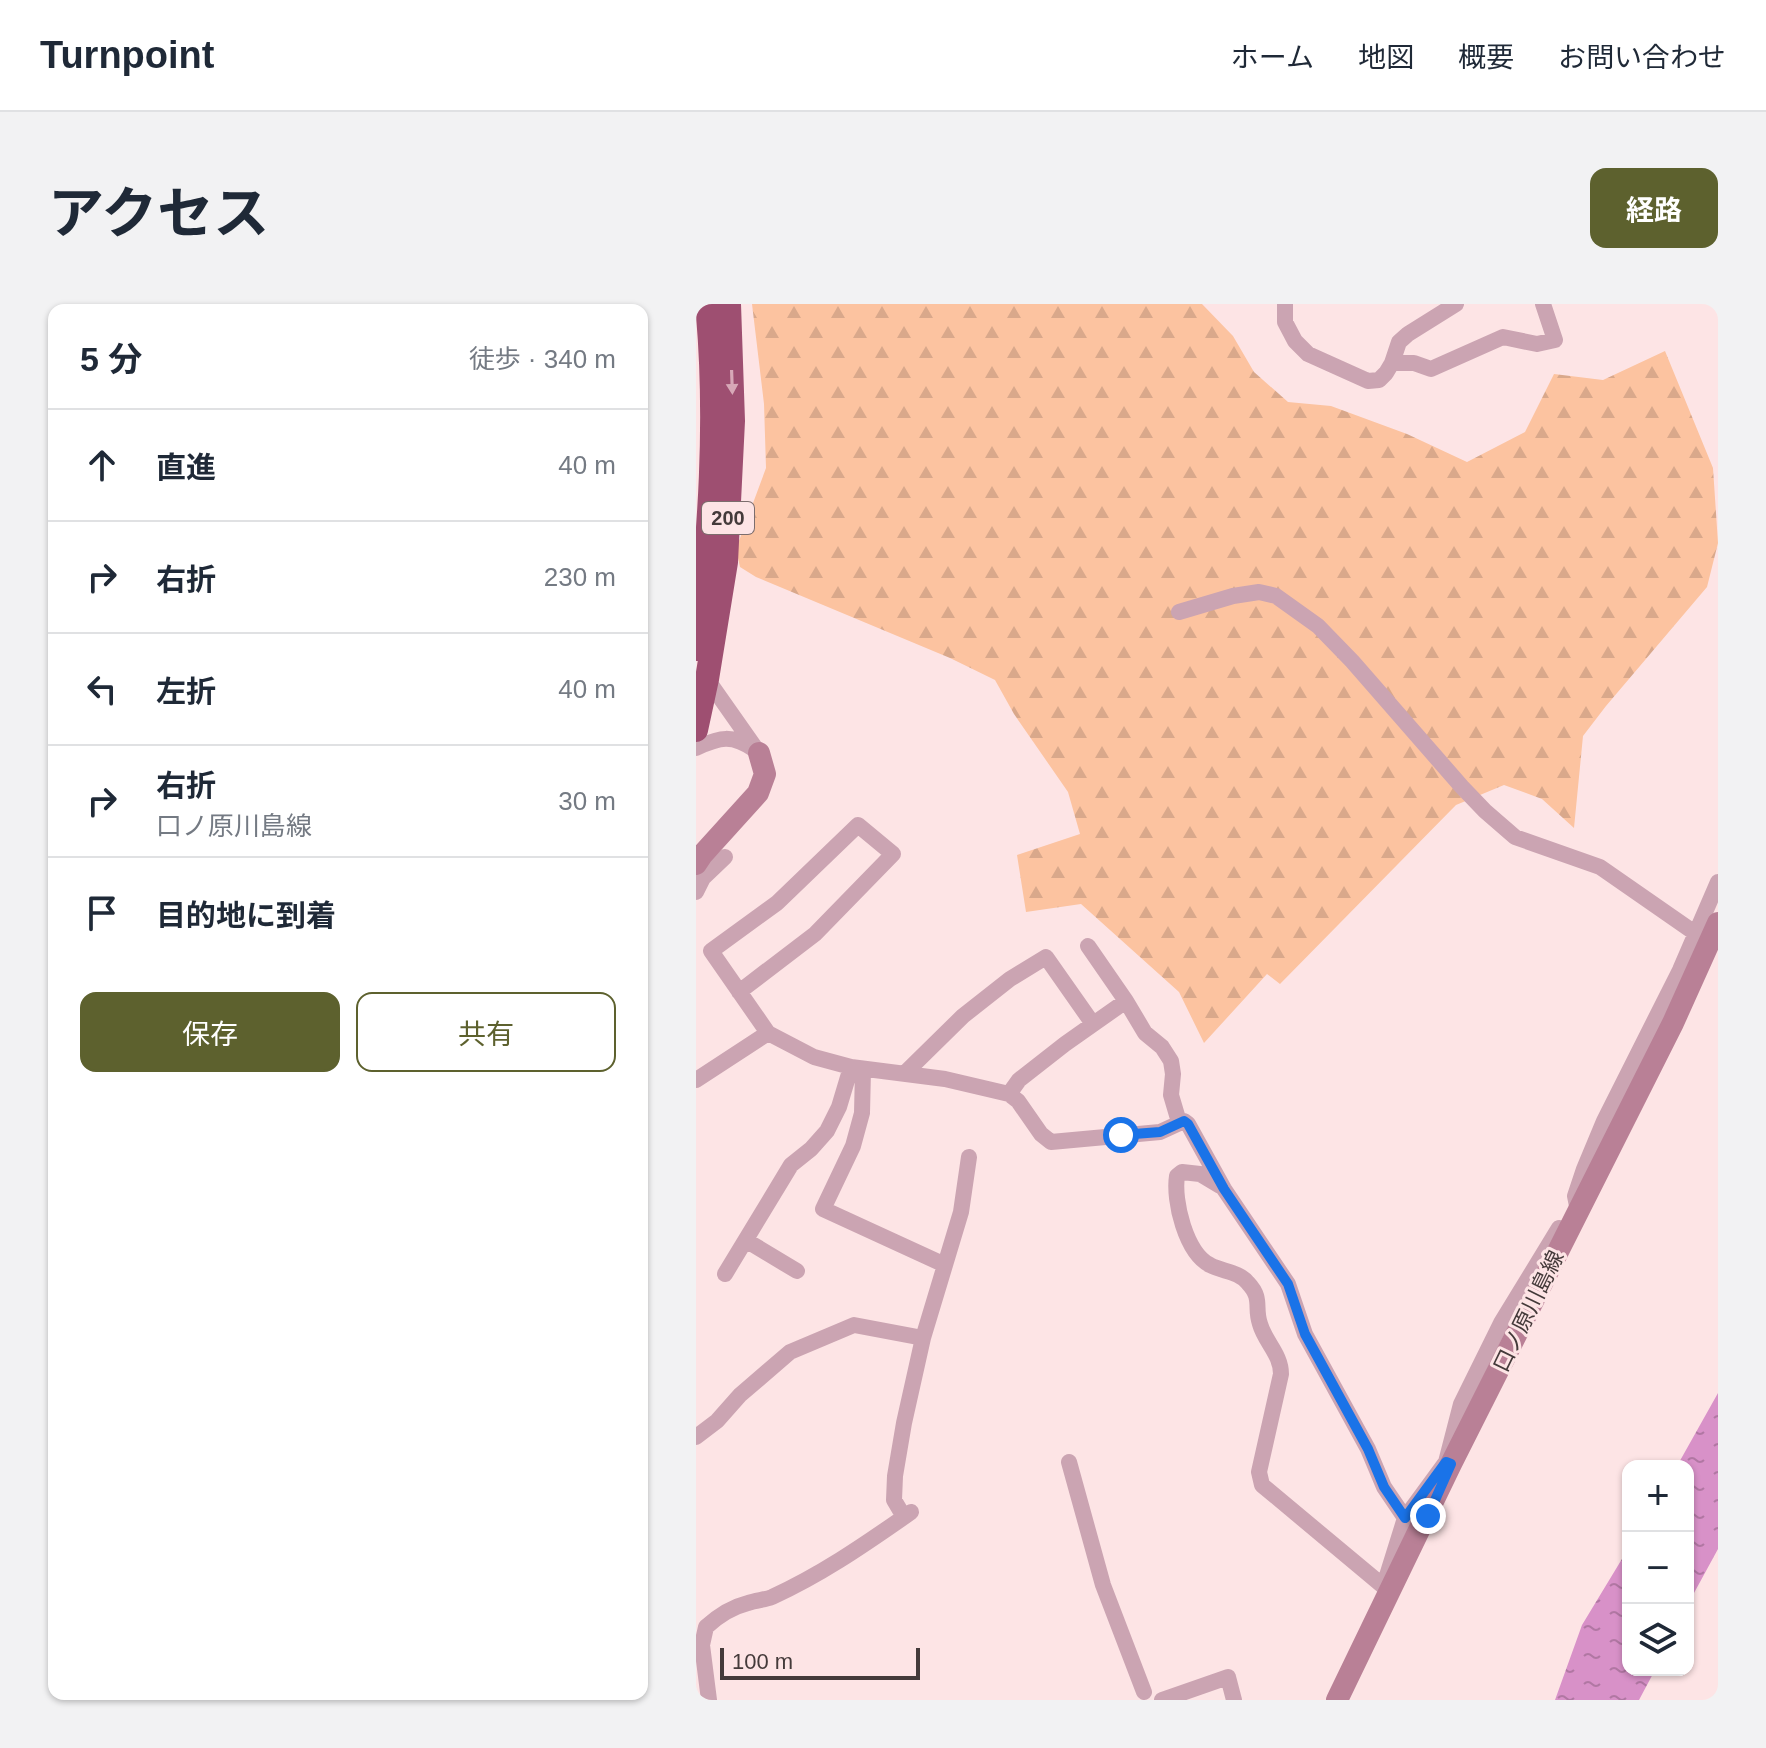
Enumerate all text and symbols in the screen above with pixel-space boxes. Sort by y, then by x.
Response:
text: Turnpoint [40,34,214,76]
text: ホーム [1231,42,1314,73]
text: 地図 [1358,42,1414,73]
text: 概要 [1458,42,1514,73]
text: お問い合わせ [1558,42,1726,73]
button: 経路 [1590,168,1718,248]
text: アクセス [48,182,269,245]
text: 5 分 [80,340,142,378]
text: 徒歩 · 340 m [469,344,616,374]
one-way arrow [726,370,738,395]
icon: ahead [80,443,124,487]
text: 40 m [558,450,616,480]
text: 直進 [156,451,216,484]
road number: 200 [702,502,754,534]
icon: right [80,555,124,599]
text: 230 m [544,562,616,592]
text: 右折 [156,563,216,596]
icon: left [80,667,124,711]
text: 40 m [558,674,616,704]
text: 左折 [156,675,216,708]
text: 右折 [156,769,216,802]
icon: right [80,779,124,823]
text: 30 m [558,786,616,816]
text: 口ノ原川島線 [156,811,312,841]
icon: arrive [80,891,124,935]
text: 目的地に到着 [156,899,336,932]
button: 保存 [80,992,340,1072]
button: 共有 [356,992,616,1072]
route start [1103,1117,1139,1153]
street label: 口ノ原川島線 [1488,1246,1569,1376]
map controls [1622,1460,1694,1676]
button: + [1622,1460,1694,1532]
route end [1410,1498,1446,1534]
button: − [1622,1532,1694,1604]
button: layers [1622,1604,1694,1676]
scale bar [720,1644,920,1680]
text: 100 m [732,1649,793,1674]

